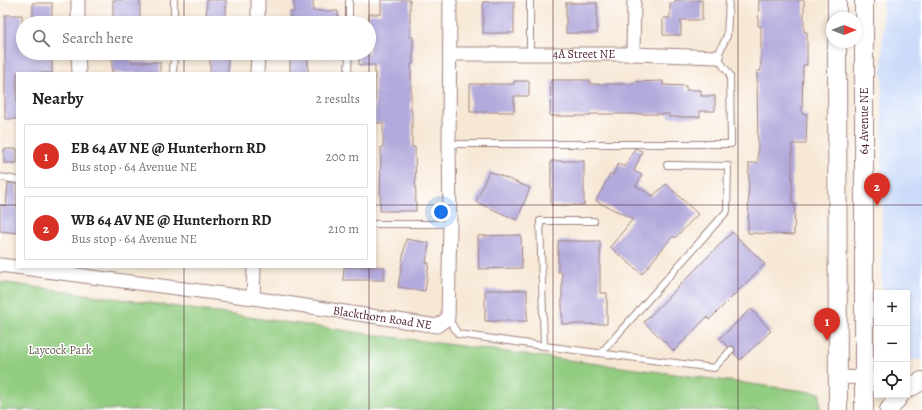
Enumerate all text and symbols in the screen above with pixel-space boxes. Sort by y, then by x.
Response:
north arrow [826,12,862,48]
search box [16,16,376,60]
icon: search [30,27,52,49]
text: Search here [62,28,133,48]
street label: 4A Street NE [553,46,615,62]
text: Nearby [32,87,83,110]
street label: 64 Avenue NE [856,87,872,155]
text: 2 results [316,90,360,107]
text: EB 64 AV NE @ Hunterhorn RD [71,138,266,158]
text: 1 [44,148,48,165]
text: 200 m [326,148,359,165]
text: Bus stop · 64 Avenue NE [71,158,197,175]
pin: 2 [864,173,890,206]
your location [431,202,451,222]
text: WB 64 AV NE @ Hunterhorn RD [71,210,271,230]
text: 2 [43,220,49,237]
text: 210 m [328,220,359,237]
text: Bus stop · 64 Avenue NE [71,230,197,247]
map controls [874,290,910,398]
button: + [874,290,910,326]
street label: Blackthorn Road NE [332,302,433,333]
pin: 1 [814,308,840,341]
button: − [874,326,910,362]
park label: Laycock Park [28,342,92,358]
button: locate [874,362,910,398]

